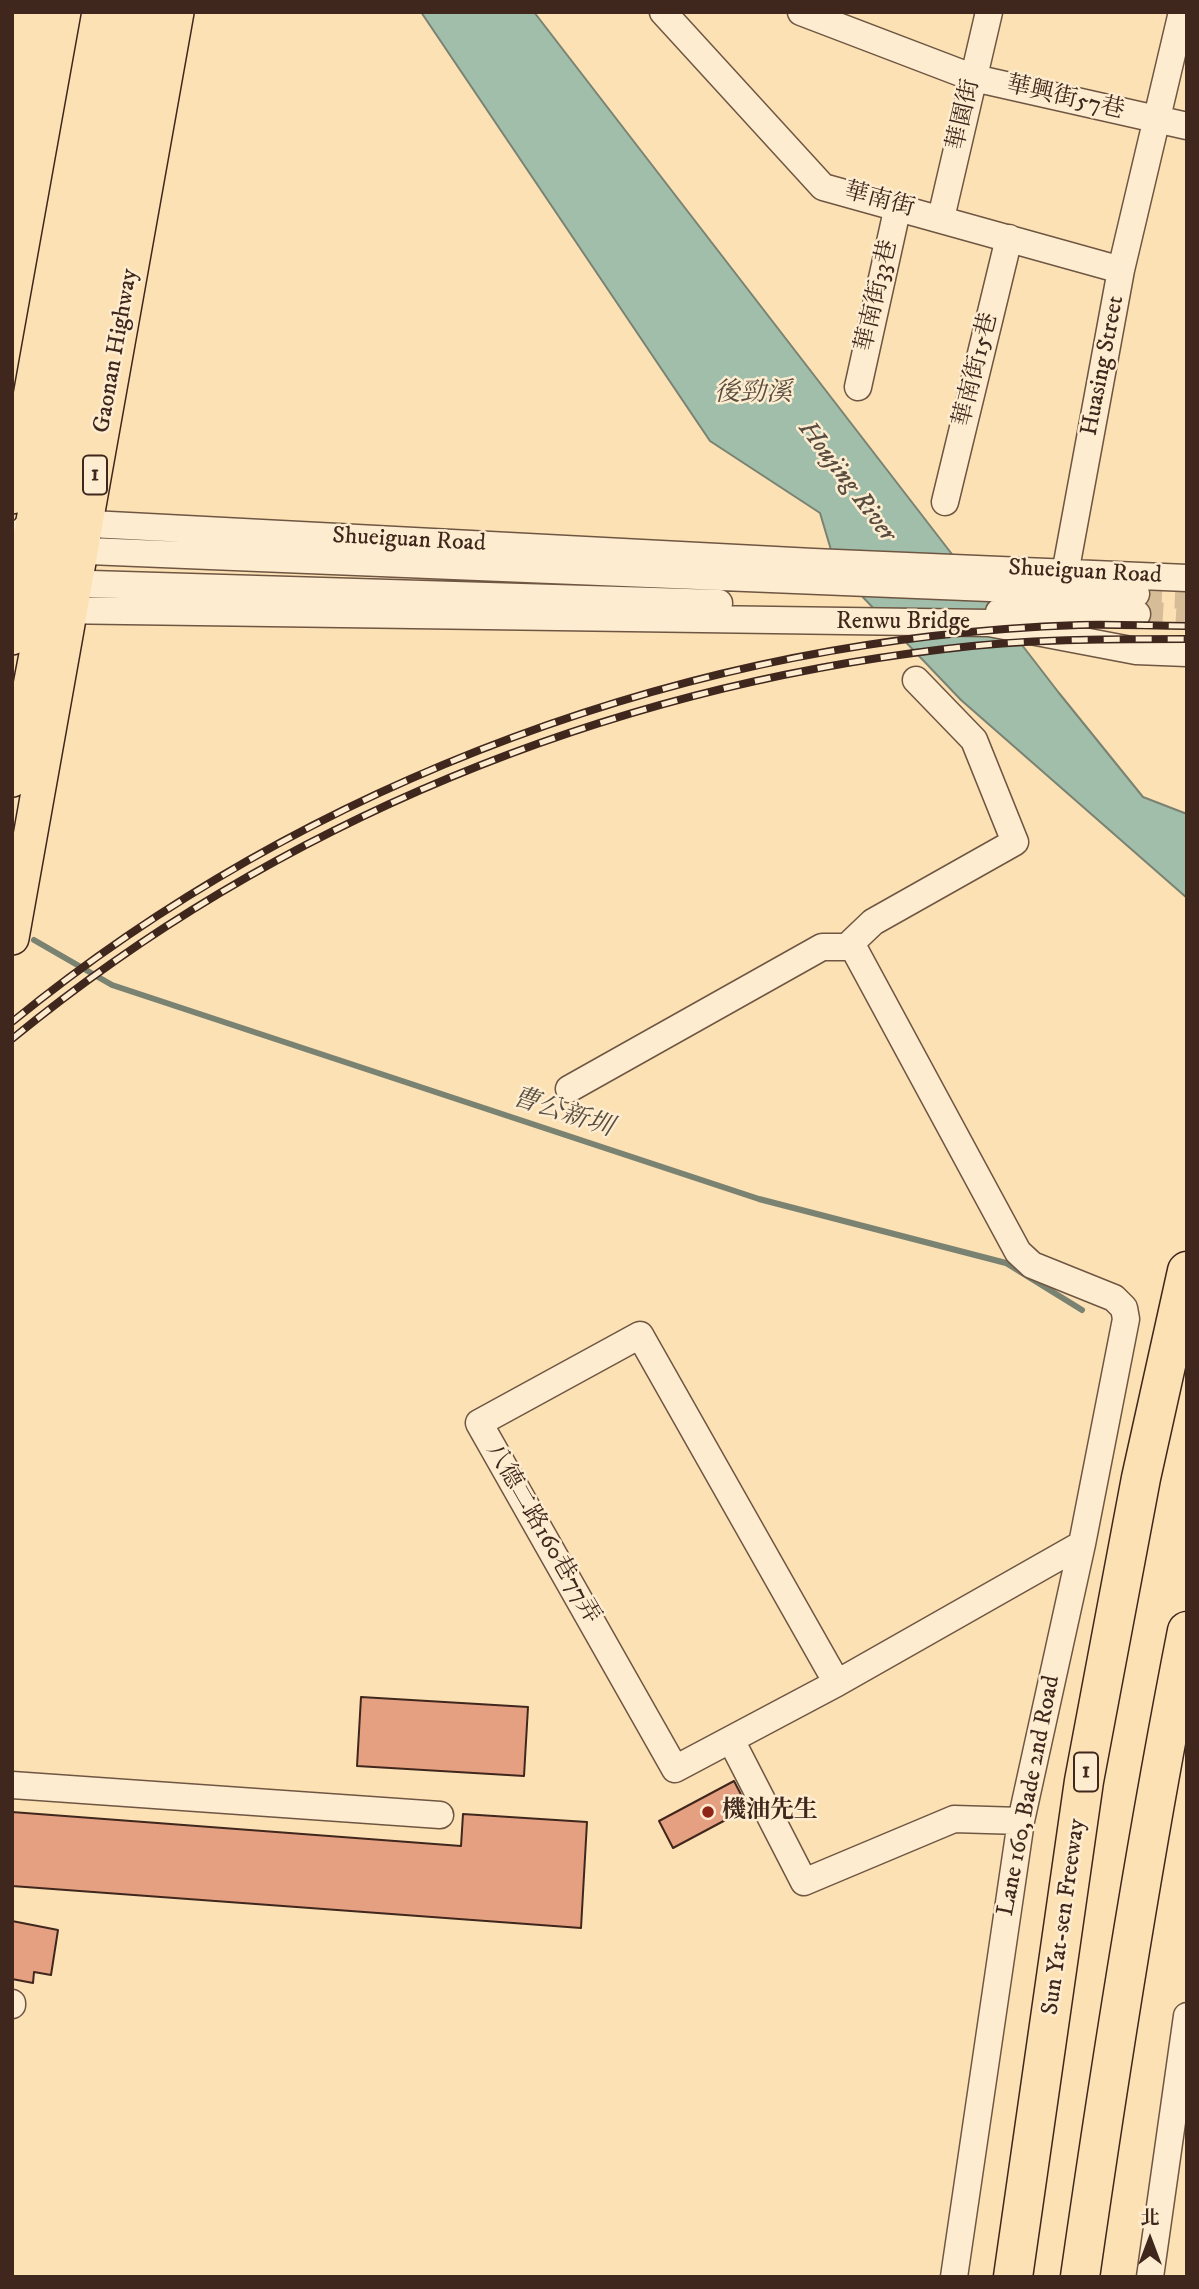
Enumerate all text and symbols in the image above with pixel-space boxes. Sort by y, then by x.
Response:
street label: 華興街57巷 [1003,71,1127,127]
street label: 華園街 [943,77,987,153]
street label: 華南街 [840,178,918,224]
street label: 華南街33巷 [851,237,905,355]
street label: Gaonan Highway [88,267,146,435]
street label: Huasing Street [1076,294,1132,438]
street label: 華南街15巷 [949,310,1005,430]
water label: 後勁溪 [714,379,792,411]
water label: Houjing River [790,415,902,549]
road number: 1 [83,456,107,495]
street label: Shueiguan Road [332,523,486,559]
street label: Shueiguan Road [1008,555,1162,591]
street label: Renwu Bridge [836,609,970,637]
water label: 曹公新圳 [508,1083,616,1145]
street label: 八德二路160巷77弄 [479,1439,605,1629]
street label: Lane 160, Bade 2nd Road [993,1673,1067,1919]
road number: 1 [1074,1752,1098,1792]
place label: 機油先生 [722,1798,818,1826]
marker: 機油先生 [700,1804,716,1820]
street label: Sun Yat-sen Freeway [1037,1817,1093,2017]
north arrow [1115,2205,1185,2275]
text: 北 [1140,2207,1160,2230]

